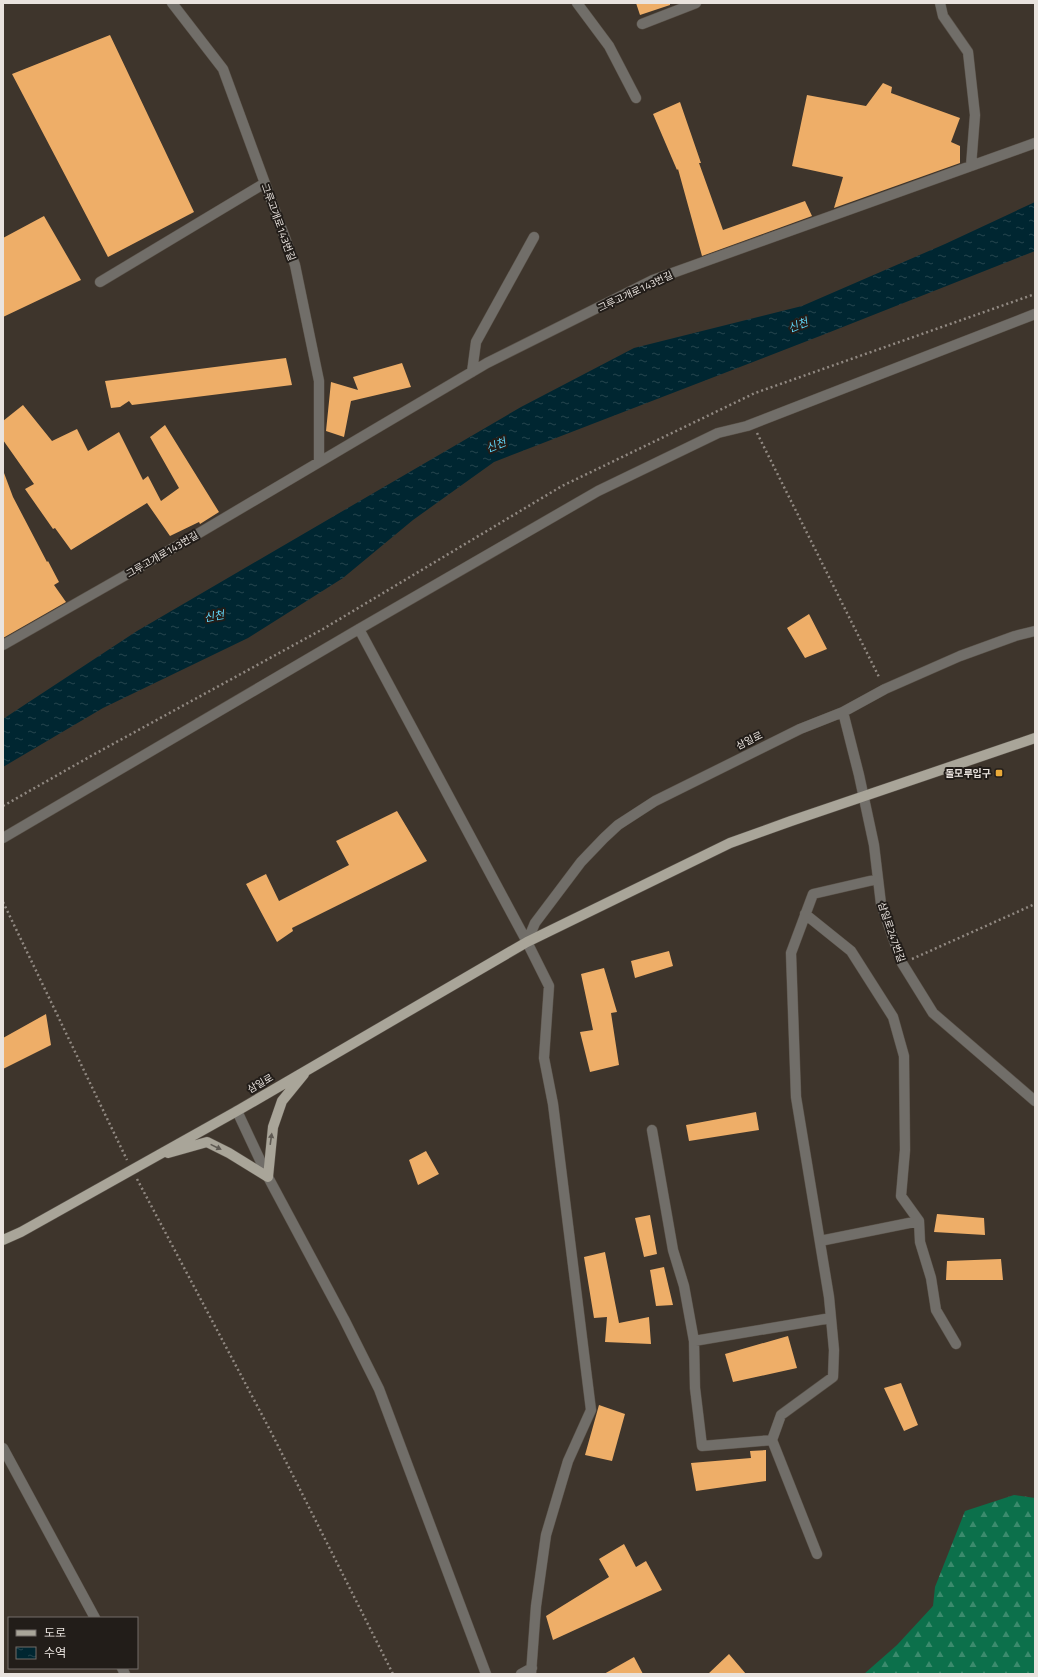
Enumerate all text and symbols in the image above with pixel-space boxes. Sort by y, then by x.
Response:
street label: 그루고개로143번길 [258,181,299,263]
street label: 그루고개로143번길 [595,267,675,315]
water label: 신천 [786,313,812,336]
water label: 신천 [484,433,510,456]
street label: 그루고개로143번길 [123,528,201,581]
water label: 신천 [203,606,227,626]
street label: 삼일로 [734,728,765,753]
place label: 돌모루입구 [945,766,991,781]
marker: 돌모루입구 [994,768,1004,778]
street label: 삼일로247번길 [874,900,909,964]
street label: 삼일로 [245,1070,276,1097]
one-way arrow [268,1132,274,1145]
one-way arrow [211,1144,222,1150]
legend [8,1617,138,1669]
text: 도로 [44,1623,66,1642]
text: 수역 [44,1643,66,1662]

